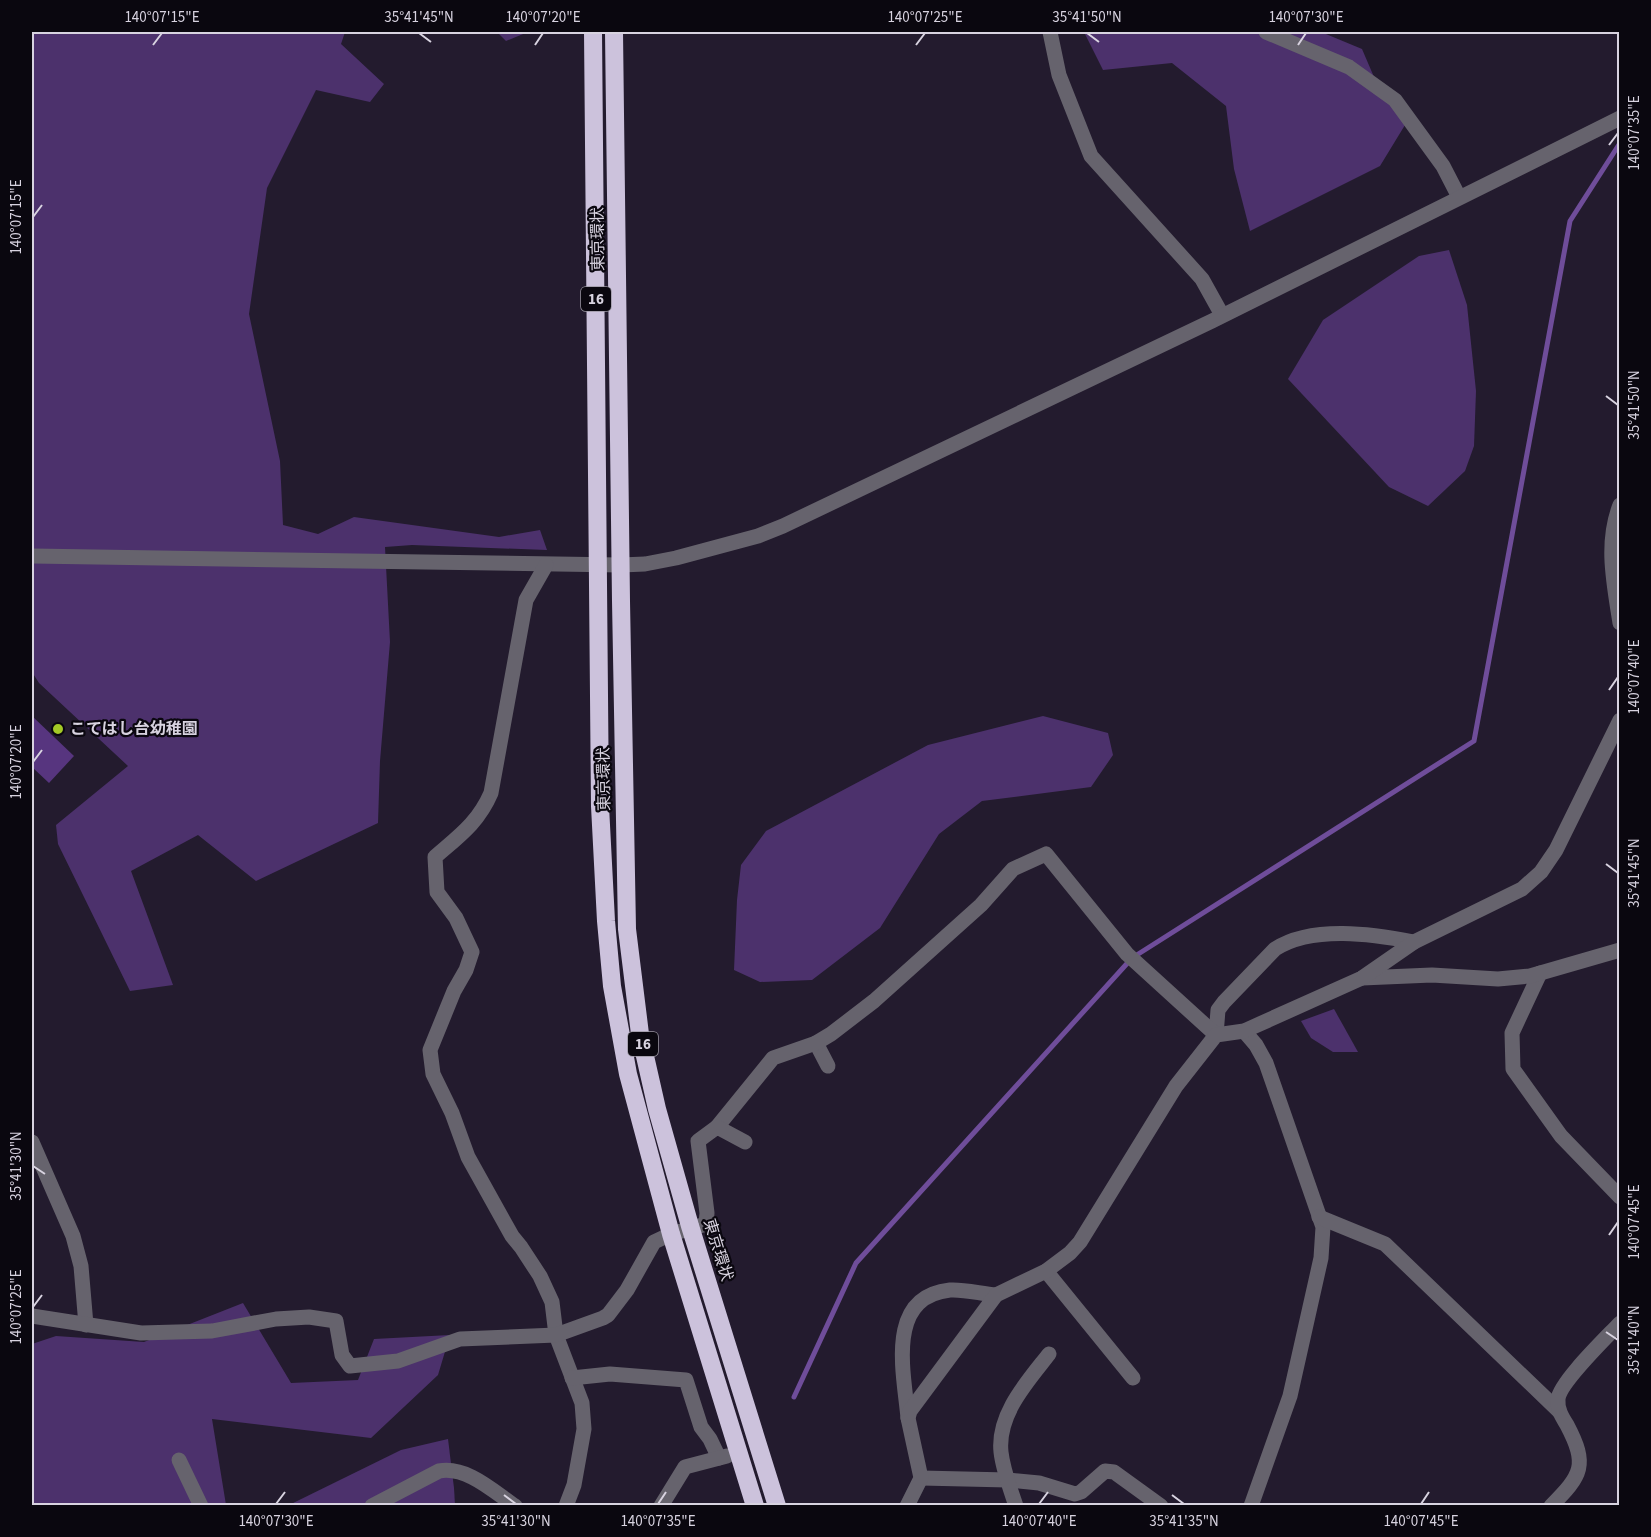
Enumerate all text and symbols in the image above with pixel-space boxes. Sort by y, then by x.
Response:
text: 140°07'15"E [124,7,200,28]
text: 35°41'45"N [384,7,454,28]
text: 140°07'20"E [505,7,581,28]
text: 140°07'25"E [887,7,963,28]
text: 35°41'50"N [1052,7,1122,28]
text: 140°07'30"E [1268,7,1344,28]
text: 140°07'35"E [1624,95,1645,171]
text: 140°07'15"E [6,179,27,255]
street label: 東京環状 [586,207,610,271]
road number: 16 [581,287,611,311]
text: 35°41'50"N [1624,370,1645,440]
text: 140°07'40"E [1624,639,1645,715]
place label: こてはし台幼稚園 [70,718,198,740]
marker: こてはし台幼稚園 [51,722,65,736]
text: 140°07'20"E [6,724,27,800]
street label: 東京環状 [592,747,616,811]
text: 35°41'45"N [1624,838,1645,908]
road number: 16 [628,1032,658,1056]
text: 35°41'30"N [6,1131,27,1201]
text: 140°07'45"E [1624,1184,1645,1260]
street label: 東京環状 [698,1216,738,1284]
text: 140°07'25"E [6,1269,27,1345]
text: 35°41'40"N [1624,1305,1645,1375]
text: 140°07'30"E [238,1511,314,1532]
text: 35°41'30"N [481,1511,551,1532]
text: 140°07'35"E [620,1511,696,1532]
text: 140°07'40"E [1001,1511,1077,1532]
text: 35°41'35"N [1149,1511,1219,1532]
text: 140°07'45"E [1383,1511,1459,1532]

